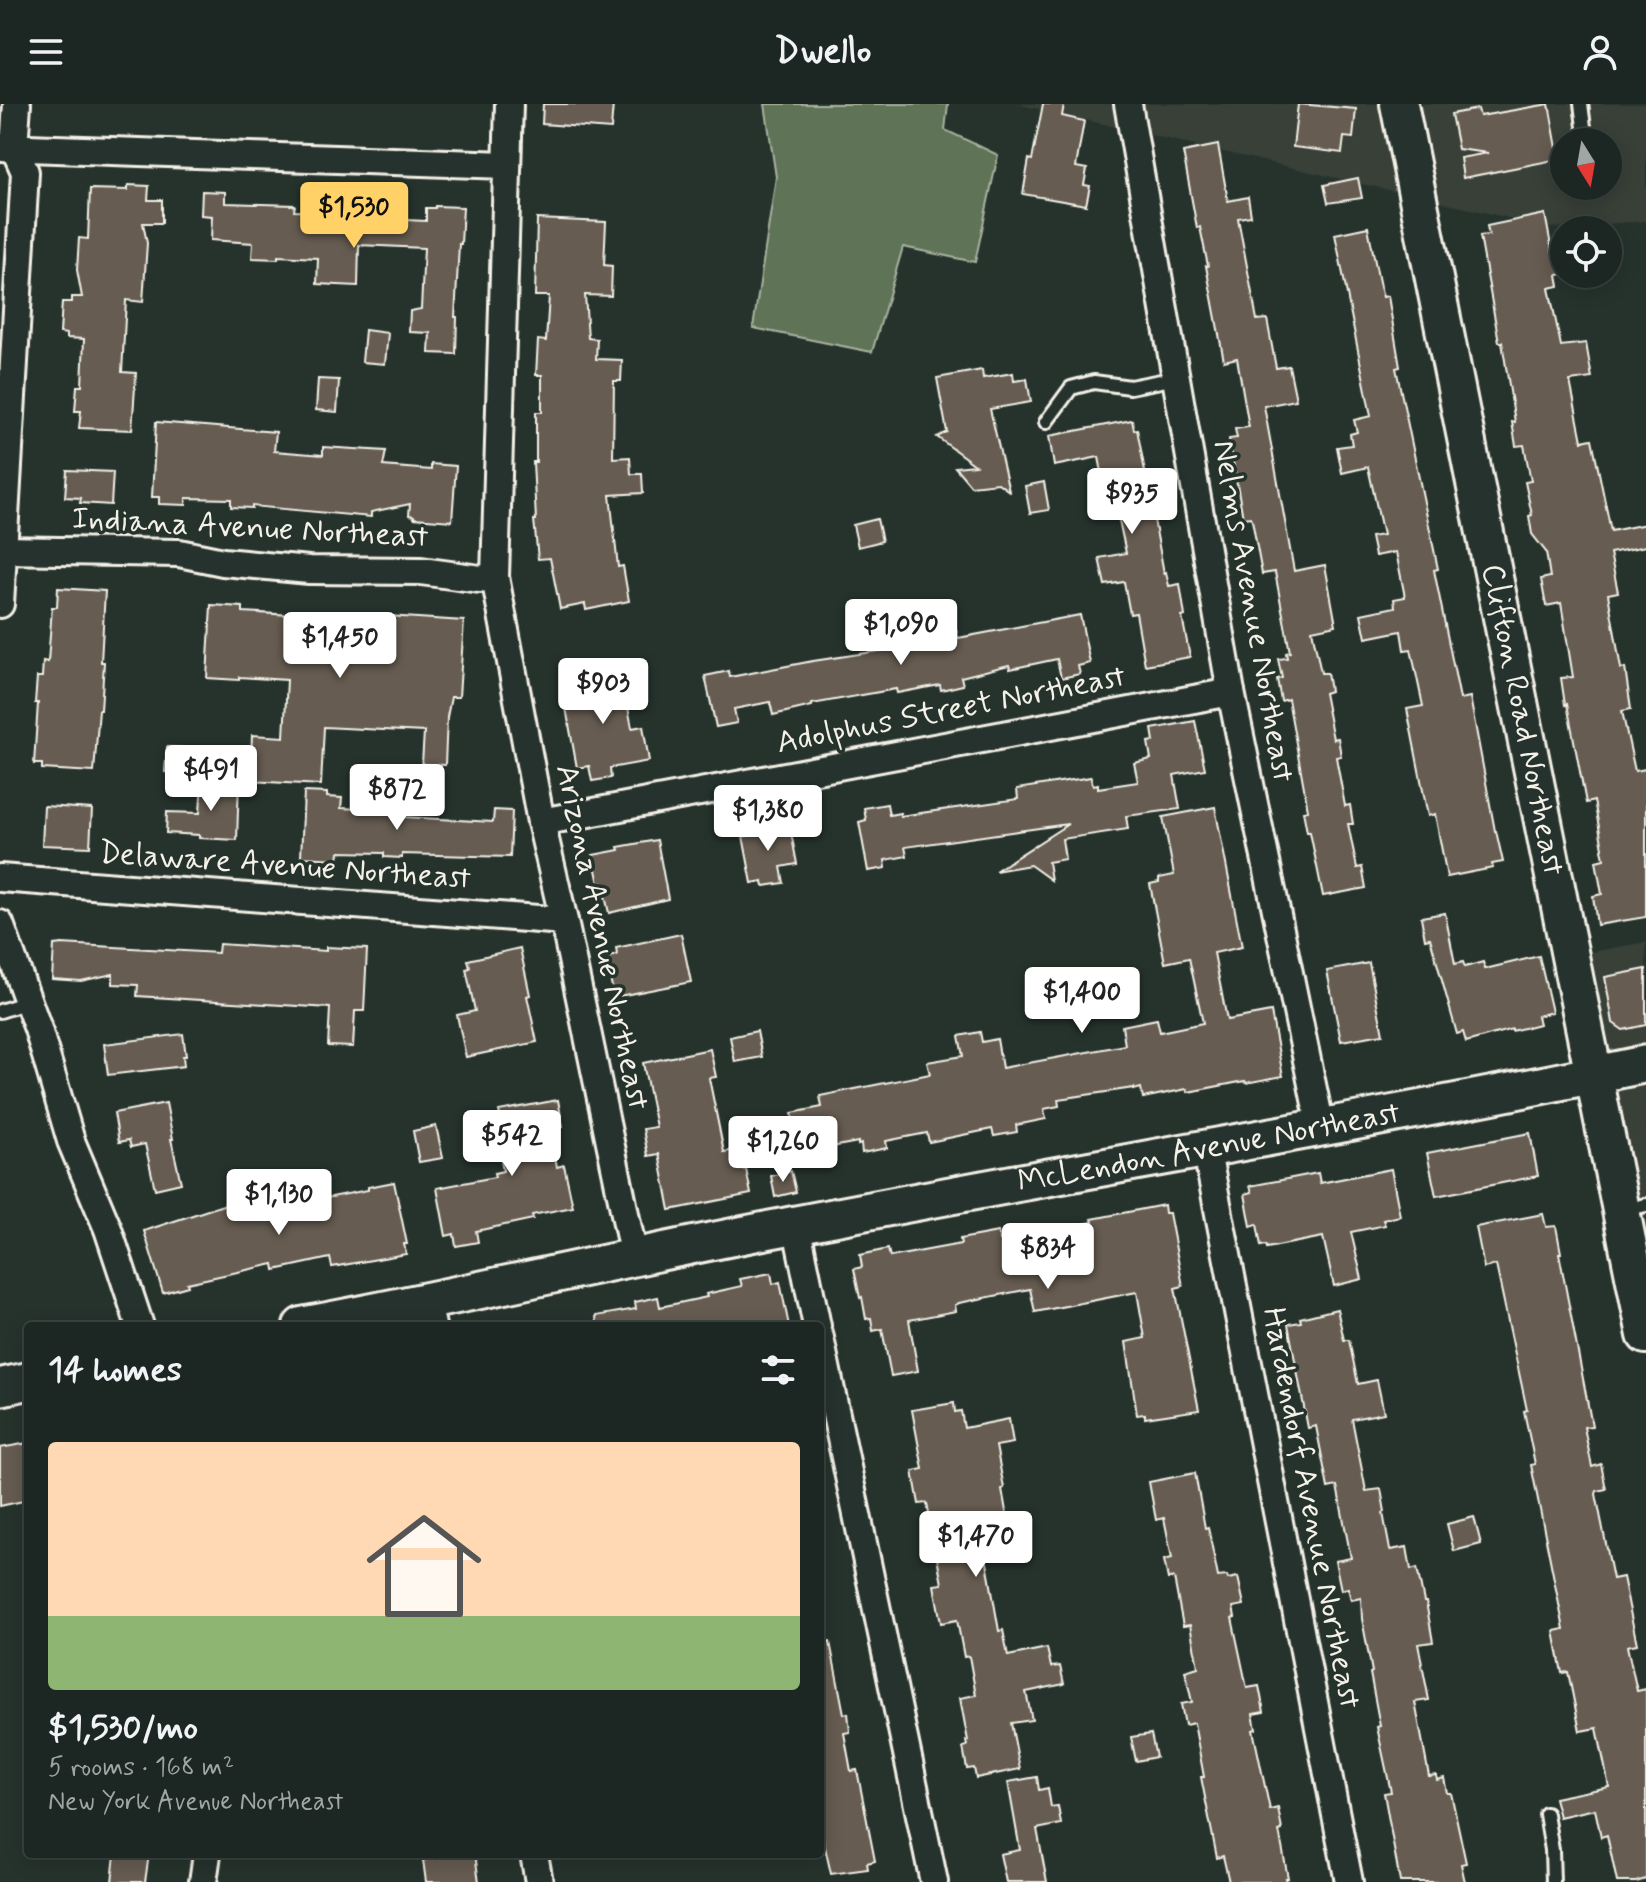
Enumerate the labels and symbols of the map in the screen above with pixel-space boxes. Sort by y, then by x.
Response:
north arrow [1550,128,1622,200]
pin: $1,530 [289,182,419,250]
street label: Nelms Avenue Northeast [1202,437,1304,785]
pin: $935 [1085,468,1179,536]
street label: Indiana Avenue Northeast [71,498,429,558]
street label: Clifton Road Northeast [1471,560,1574,879]
pin: $1,090 [836,599,966,667]
pin: $1,450 [275,612,405,680]
street label: Adolphus Street Northeast [773,656,1129,764]
pin: $903 [556,658,650,726]
pin: $491 [164,745,258,813]
street label: Arizona Avenue Northeast [545,760,659,1114]
pin: $872 [350,764,444,832]
pin: $1,380 [703,785,833,853]
street label: Delaware Avenue Northeast [98,832,472,900]
pin: $1,400 [1017,967,1147,1035]
street label: McLendon Avenue Northeast [1014,1092,1403,1204]
pin: $542 [465,1110,559,1178]
pin: $1,260 [718,1116,848,1184]
pin: $1,130 [214,1169,344,1237]
pin: $834 [1001,1223,1095,1291]
street label: Hardendorf Avenue Northeast [1251,1304,1371,1712]
pin: $1,470 [911,1511,1041,1579]

